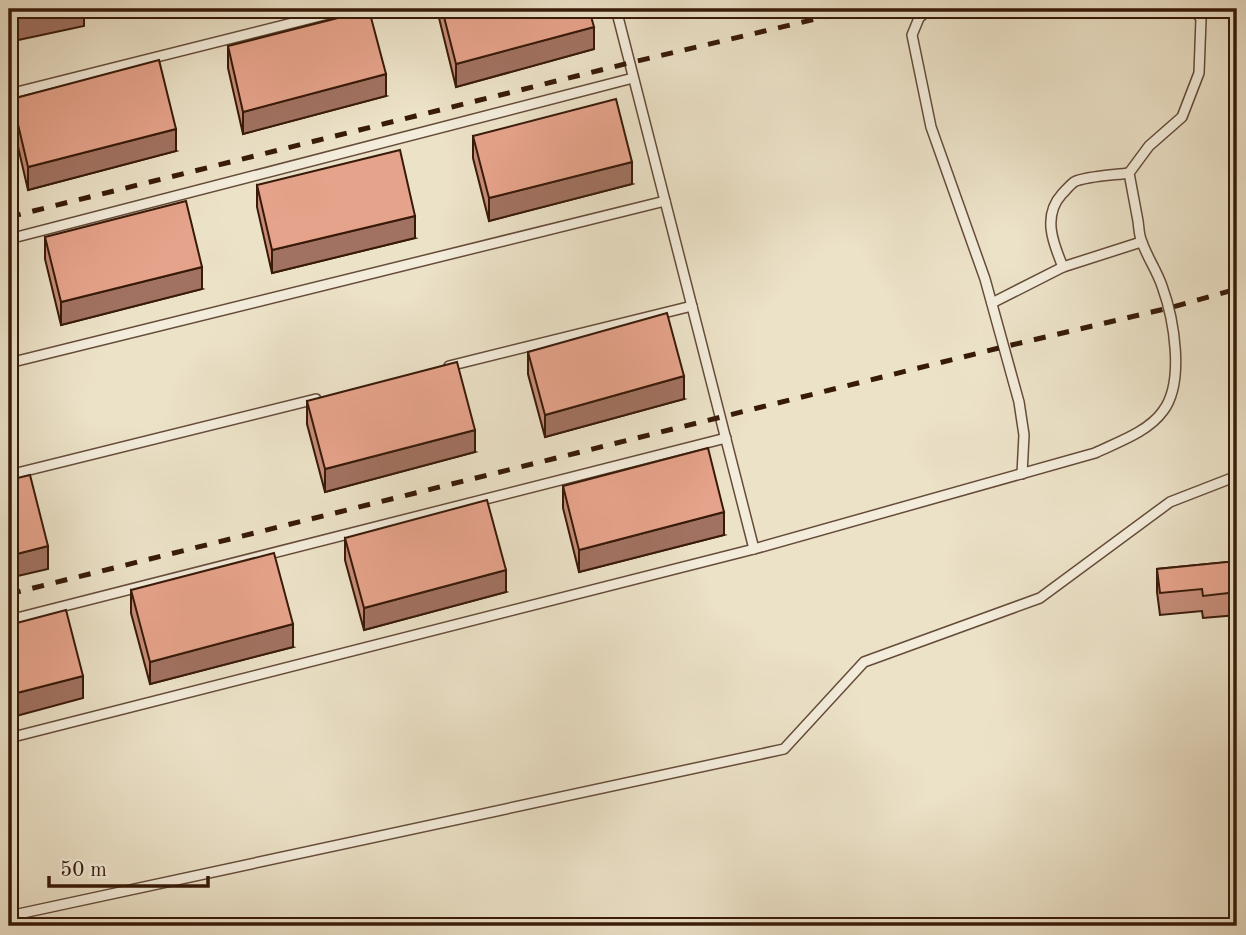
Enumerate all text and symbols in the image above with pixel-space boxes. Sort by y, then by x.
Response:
scale bar [49,844,208,888]
text: 50 m [60,860,107,881]

